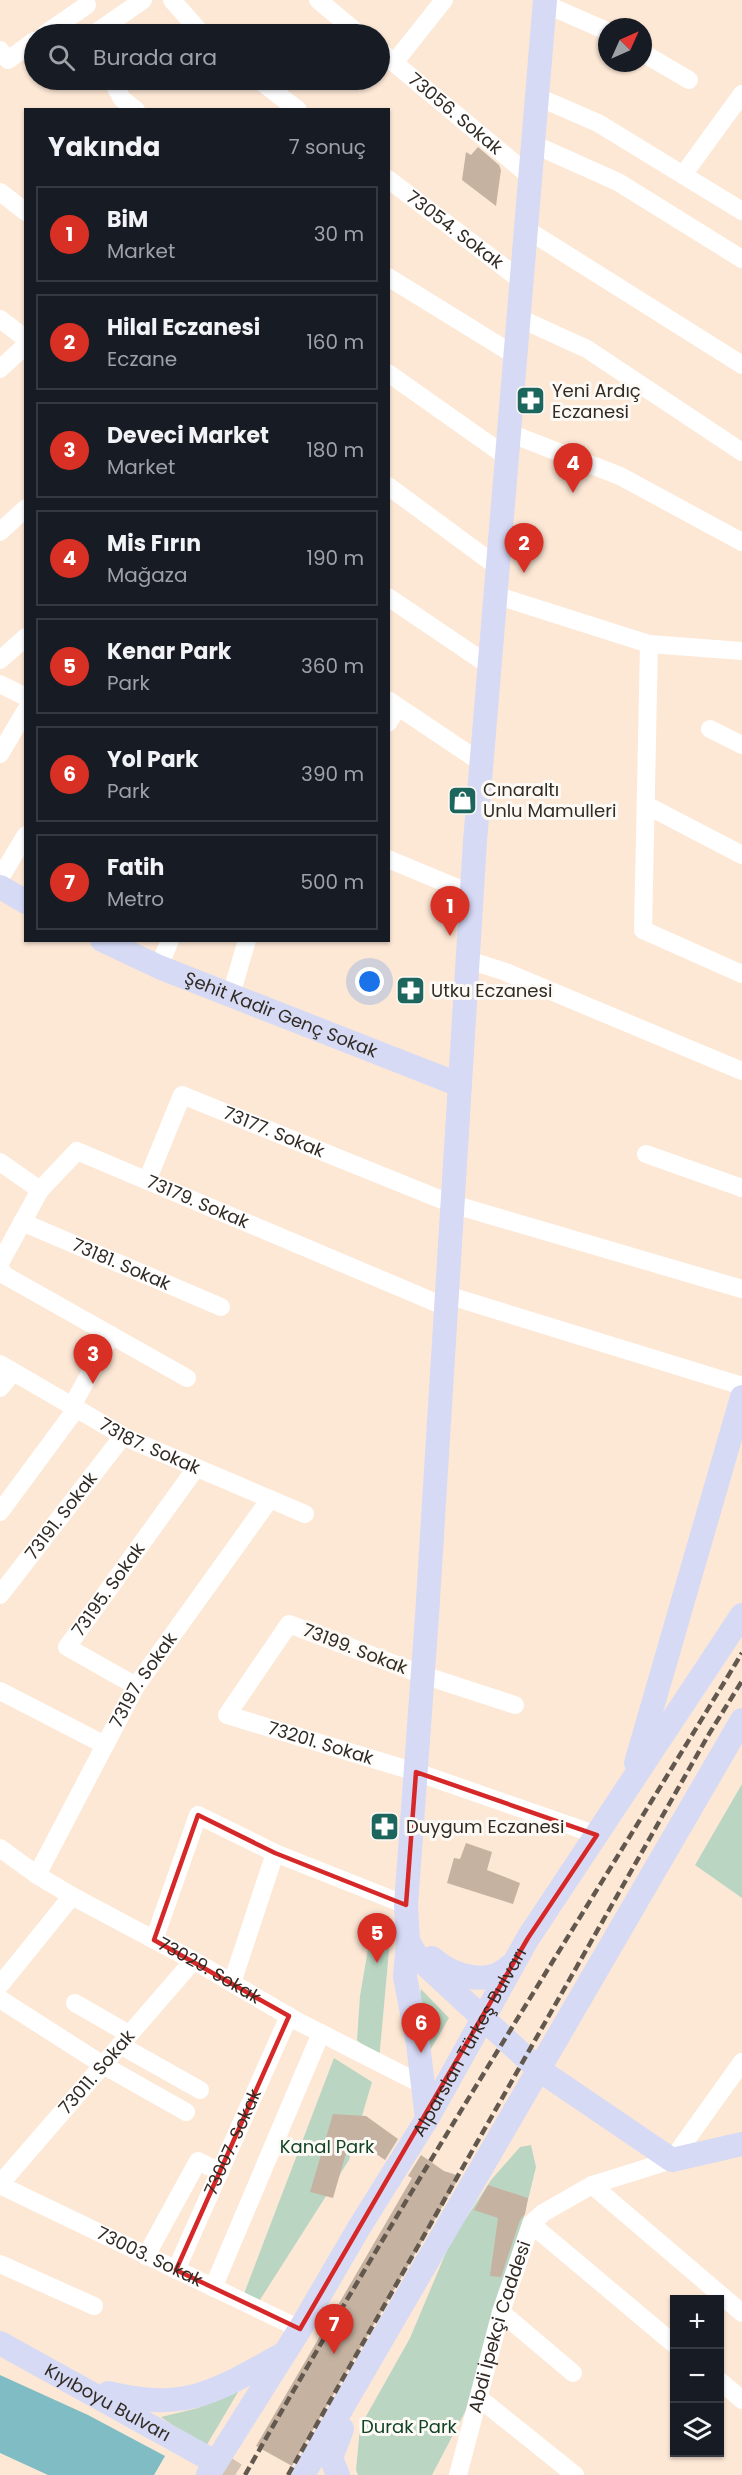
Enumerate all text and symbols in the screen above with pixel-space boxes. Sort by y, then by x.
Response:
north arrow [598,18,652,72]
search box [24,24,390,90]
icon: search [45,41,78,74]
text: Burada ara [93,42,217,73]
street label: 73056. Sokak [403,67,509,161]
text: Yakında [48,129,160,165]
text: 7 sonuç [289,133,366,161]
street label: 73054. Sokak [401,184,509,275]
text: BiM [107,204,148,235]
text: 1 [66,220,73,248]
text: 30 m [314,220,364,248]
text: Market [107,237,175,265]
text: Hilal Eczanesi [107,312,260,343]
text: 2 [64,328,75,356]
text: 160 m [306,328,364,356]
text: Eczane [107,345,177,373]
place label: Yeni Ardıç Eczanesi [552,378,641,424]
pharmacy icon: Yeni Ardıç Eczanesi [515,385,547,417]
text: Deveci Market [107,420,269,451]
text: 3 [63,436,76,464]
text: 180 m [306,436,364,464]
pin: 4 [554,444,592,493]
text: Market [107,453,175,481]
pin: 2 [504,524,544,573]
text: Mis Fırın [107,528,201,559]
text: 4 [63,544,76,572]
text: 190 m [307,544,364,572]
text: Mağaza [107,561,187,589]
text: Kenar Park [107,636,231,667]
text: 5 [63,652,76,680]
text: 360 m [301,652,364,680]
text: Park [107,669,150,697]
text: Yol Park [107,744,199,775]
text: 6 [63,760,76,788]
text: 390 m [301,760,364,788]
text: Park [107,777,150,805]
place label: Cınaraltı Unlu Mamulleri [483,777,616,823]
shop icon: Cınaraltı Unlu Mamulleri [446,784,478,816]
text: Fatih [107,852,164,883]
text: 7 [64,868,75,896]
text: 500 m [300,868,364,896]
text: Metro [107,885,164,913]
pin: 1 [430,886,470,936]
street label: Şehit Kadir Genç Sokak [181,965,382,1064]
your location [355,967,384,996]
pharmacy icon: Utku Eczanesi [394,975,426,1007]
place label: Utku Eczanesi [431,978,552,1003]
street label: 73177. Sokak [220,1100,329,1164]
street label: 73179. Sokak [143,1169,253,1235]
street label: 73181. Sokak [68,1232,175,1296]
pin: 3 [74,1334,112,1384]
street label: 73187. Sokak [95,1411,205,1480]
street label: 73191. Sokak [19,1466,103,1565]
street label: 73195. Sokak [66,1537,151,1641]
street label: 73199. Sokak [299,1617,412,1680]
street label: 73197. Sokak [103,1627,183,1732]
street label: 73201. Sokak [265,1715,377,1771]
pharmacy icon: Duygum Eczanesi [369,1811,401,1843]
place label: Duygum Eczanesi [406,1814,564,1839]
pin: 5 [358,1914,397,1963]
street label: 73029. Sokak [154,1931,267,2010]
street label: Alparslan Türkeş Bulvarı [406,1943,532,2141]
pin: 6 [402,2004,440,2053]
street label: 73011. Sokak [53,2023,141,2120]
street label: 73007. Sokak [198,2084,267,2199]
park label: Kanal Park [280,2134,375,2159]
street label: 73003. Sokak [93,2220,208,2293]
street label: Abdi İpekçi Caddesi [462,2237,536,2415]
map controls [670,2295,724,2457]
button: + [670,2295,724,2349]
pin: 7 [314,2304,354,2354]
button: − [670,2349,724,2403]
street label: Kıyıboyu Bulvarı [40,2357,175,2447]
button: layers [670,2403,724,2457]
park label: Durak Park [361,2414,458,2439]

